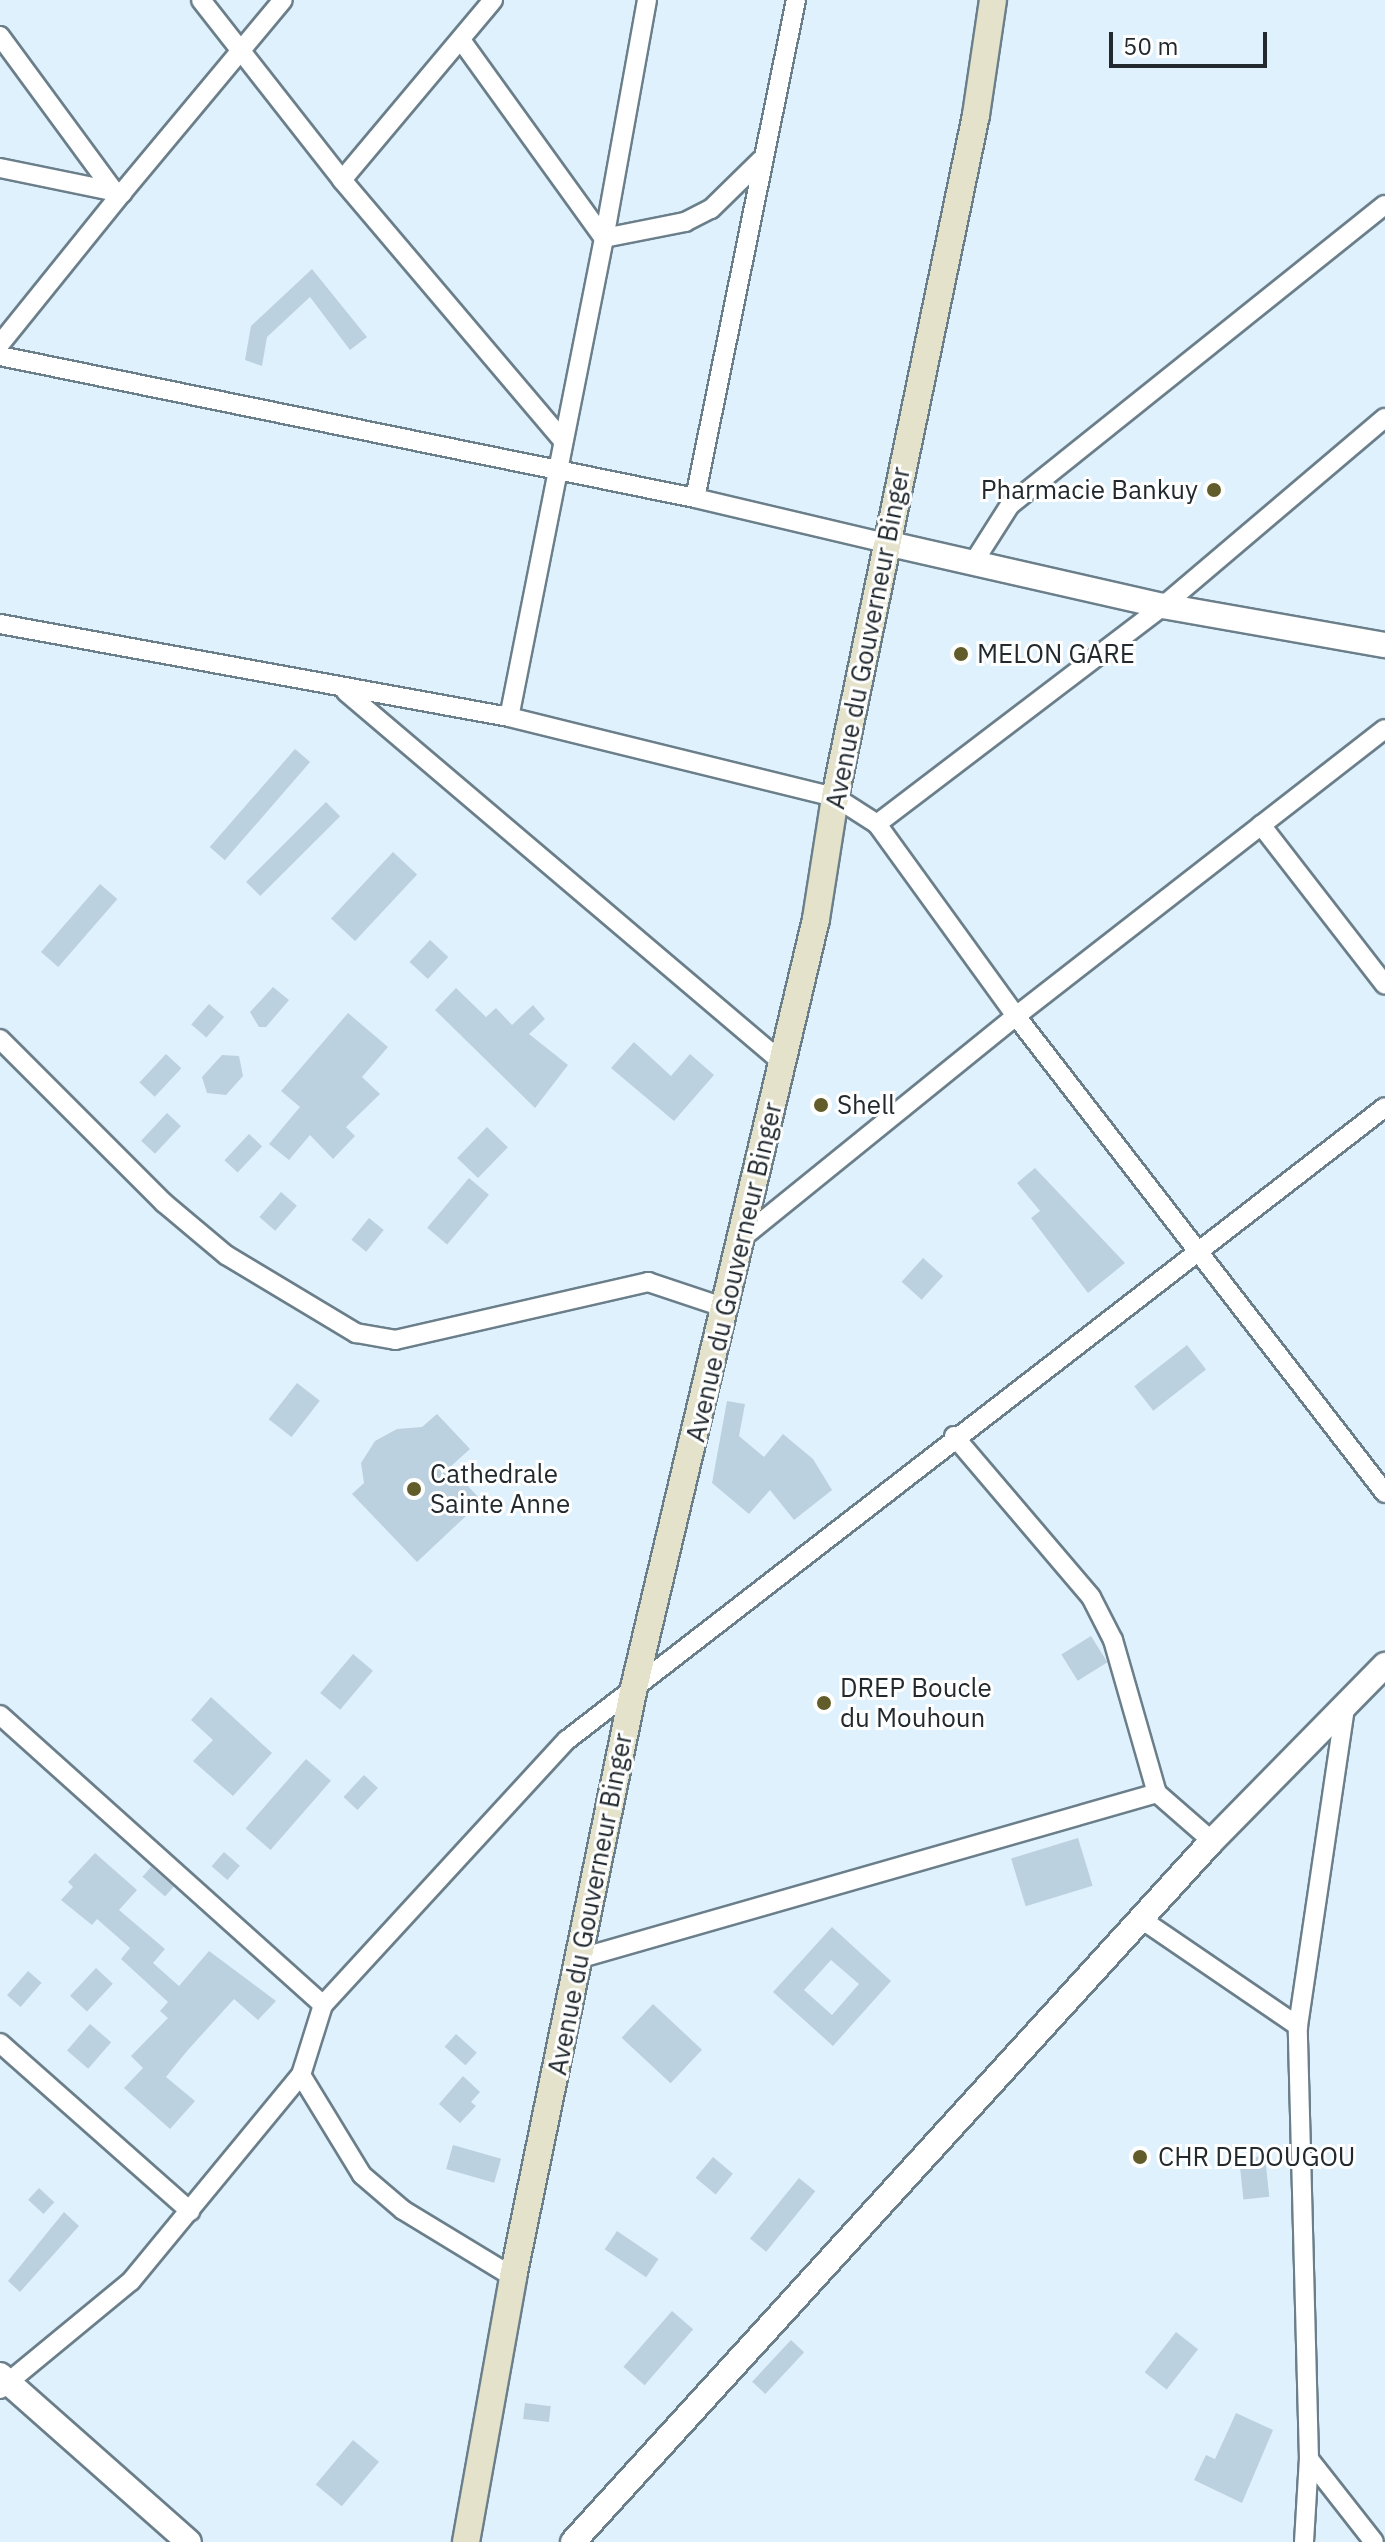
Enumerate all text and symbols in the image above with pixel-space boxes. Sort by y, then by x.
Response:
scale bar [1113,16,1271,66]
text: 50 m [1123,30,1178,62]
street label: Avenue du Gouverneur Binger [819,464,917,812]
place label: Pharmacie Bankuy [981,474,1198,506]
marker: Pharmacie Bankuy [1205,481,1223,499]
place label: MELON GARE [977,638,1135,670]
marker: MELON GARE [952,645,970,663]
place label: Shell [837,1089,895,1121]
marker: Shell [812,1096,830,1114]
street label: Avenue du Gouverneur Binger [680,1099,788,1445]
place label: Cathedrale Sainte Anne [430,1458,570,1520]
marker: Cathedrale Sainte Anne [405,1480,423,1498]
place label: DREP Boucle du Mouhoun [840,1672,992,1734]
marker: DREP Boucle du Mouhoun [815,1694,833,1712]
street label: Avenue du Gouverneur Binger [541,1730,639,2078]
place label: CHR DEDOUGOU [1158,2141,1355,2173]
marker: CHR DEDOUGOU [1129,2146,1151,2168]

